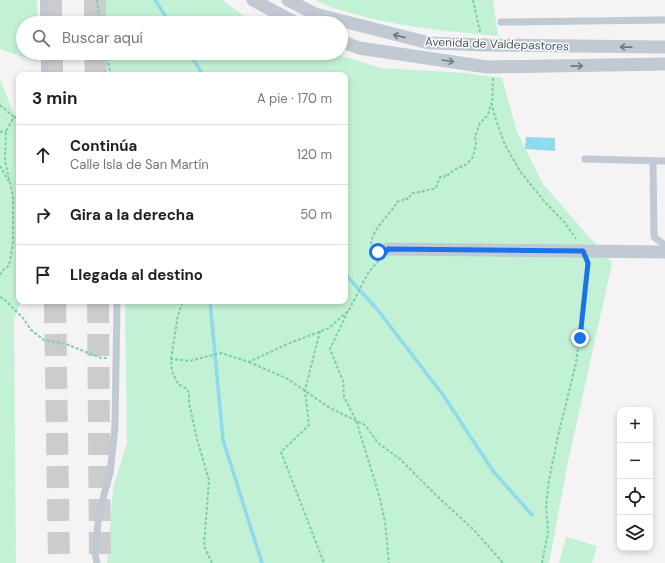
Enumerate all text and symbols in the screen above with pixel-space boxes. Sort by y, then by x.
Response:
search box [16,16,348,60]
icon: search [30,27,52,49]
text: Buscar aquí [62,28,143,48]
one-way arrow [393,32,406,39]
street label: Avenida de Valdepastores [425,33,569,55]
one-way arrow [620,43,633,51]
one-way arrow [441,57,454,65]
one-way arrow [570,62,583,70]
text: 3 min [32,87,77,109]
text: A pie · 170 m [257,90,332,107]
text: Continúa [70,136,137,156]
icon: ahead [32,144,54,166]
text: 120 m [297,146,332,163]
text: Calle Isla de San Martín [70,156,209,173]
icon: right [32,204,54,226]
text: Gira a la derecha [70,205,194,225]
text: 50 m [300,206,332,223]
route start [369,243,387,261]
icon: arrive [32,264,54,286]
text: Llegada al destino [70,265,203,285]
route end [571,329,589,347]
map controls [617,407,653,551]
button: + [617,407,653,443]
button: − [617,443,653,479]
button: locate [617,479,653,515]
button: layers [617,515,653,551]

